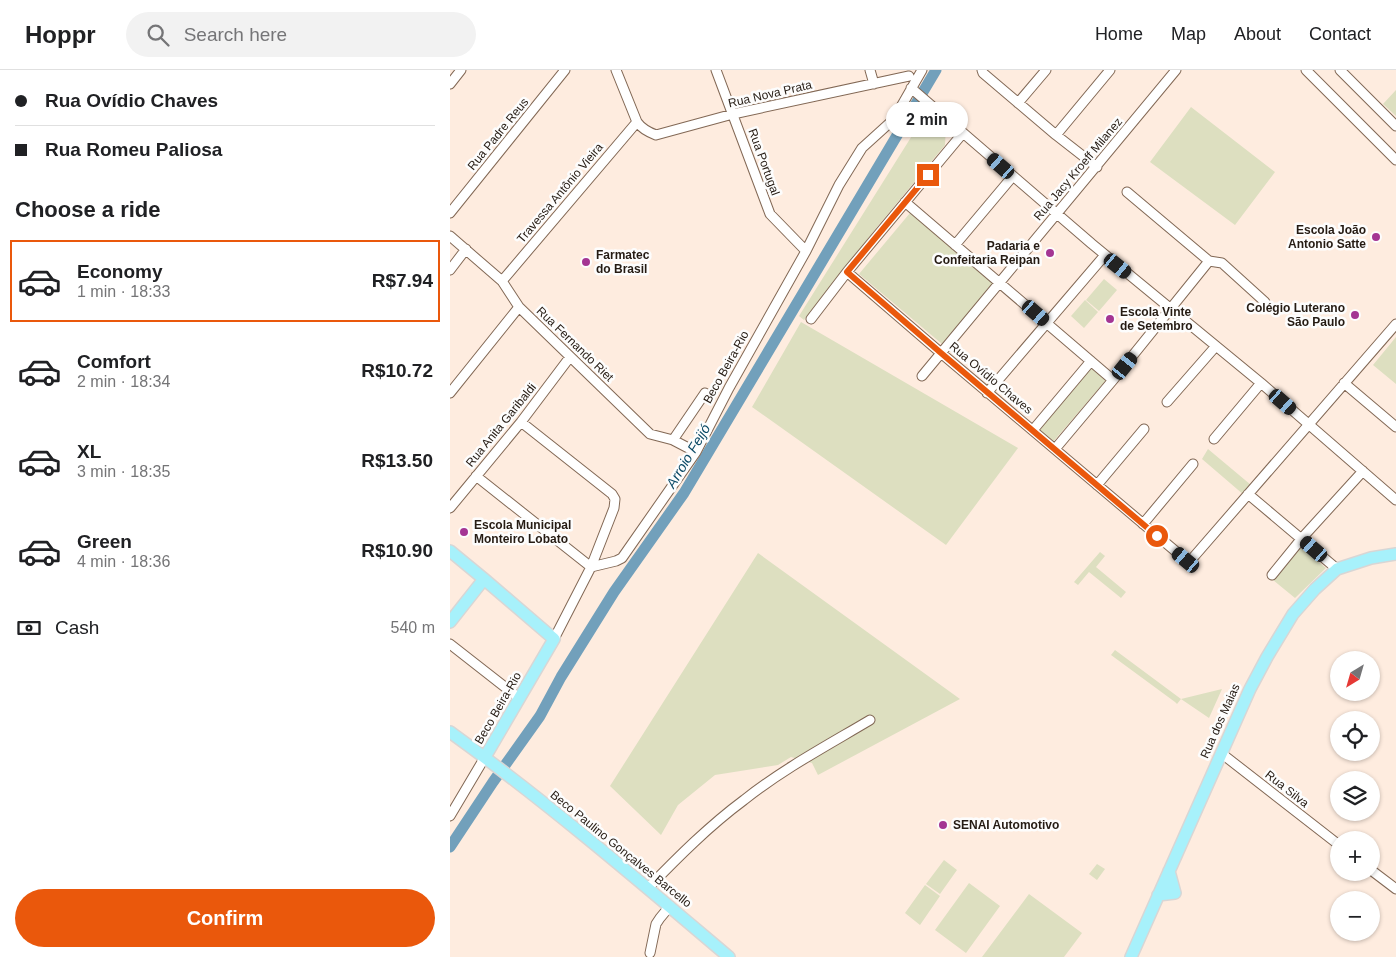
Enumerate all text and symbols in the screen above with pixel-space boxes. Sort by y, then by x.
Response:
search box [126,12,476,57]
text: Hoppr [25,21,96,48]
icon: search [144,21,172,49]
text: Search here [184,24,287,45]
text: Home [1095,24,1143,44]
text: Map [1171,24,1206,44]
text: About [1234,24,1281,44]
text: Contact [1309,24,1371,44]
street label: Rua Nova Prata [727,78,813,110]
text: Rua Ovídio Chaves [45,90,218,111]
street label: Rua Padre Reus [465,95,531,173]
callout: 2 min [887,102,969,138]
text: 2 min [906,111,948,128]
street label: Rua Jacy Kroeff Milanez [1031,115,1125,223]
street label: Rua Portugal [745,127,783,197]
text: Rua Romeu Paliosa [45,139,222,160]
street label: Travessa Antônio Vieira [514,140,606,246]
car [984,150,1017,182]
route end [917,164,939,186]
text: Choose a ride [15,197,160,222]
place label: Escola João Antonio Satte [1288,223,1366,251]
marker: Escola João Antonio Satte [1370,231,1382,243]
place label: Padaria e Confeitaria Reipan [934,239,1040,267]
marker: Padaria e Confeitaria Reipan [1044,247,1056,259]
place label: Farmatec do Brasil [596,248,650,276]
car [1101,251,1134,281]
marker: Farmatec do Brasil [580,256,592,268]
icon: car [17,259,62,304]
text: Economy [77,261,163,282]
text: R$7.94 [372,270,433,291]
text: 1 min · 18:33 [77,283,170,300]
car [1019,297,1052,329]
place label: Colégio Luterano São Paulo [1246,301,1345,329]
street label: Rua Fernando Riet [534,304,617,385]
place label: Escola Vinte de Setembro [1120,305,1193,333]
marker: Colégio Luterano São Paulo [1349,309,1361,321]
marker: Escola Vinte de Setembro [1104,313,1116,325]
street label: Beco Beira-Rio [700,328,752,406]
street label: Rua Ovídio Chaves [947,339,1035,417]
icon: car [17,349,62,394]
car [1109,350,1140,382]
text: Comfort [77,351,151,372]
text: R$10.72 [361,360,433,381]
text: 2 min · 18:34 [77,373,170,390]
street label: Rua Anita Garibaldi [463,380,539,470]
car [1266,386,1299,418]
water label: Arroio Feijó [662,421,713,492]
icon: car [17,439,62,484]
text: XL [77,441,101,462]
text: R$13.50 [361,450,433,471]
text: 3 min · 18:35 [77,463,170,480]
place label: Escola Municipal Monteiro Lobato [474,518,571,546]
route start [1146,525,1168,547]
marker: Escola Municipal Monteiro Lobato [458,526,470,538]
icon: car [17,529,62,574]
text: Green [77,531,132,552]
car [1297,533,1330,565]
text: R$10.90 [361,540,433,561]
car [1169,545,1202,575]
text: 4 min · 18:36 [77,553,170,570]
icon: cash [15,614,43,642]
text: Cash [55,617,99,638]
text: 540 m [391,619,435,636]
north arrow [1330,651,1380,701]
map controls [1330,651,1380,941]
street label: Beco Beira-Rio [472,669,524,746]
street label: Rua dos Maias [1197,682,1243,760]
button: locate [1330,711,1380,761]
street label: Rua Silva [1262,768,1312,811]
button: layers [1330,771,1380,821]
street label: Beco Paulino Gonçalves Barcello [548,788,695,910]
place label: SENAI Automotivo [953,818,1059,832]
marker: SENAI Automotivo [937,819,949,831]
button: + [1330,831,1380,881]
button: Confirm [15,889,435,947]
button: − [1330,891,1380,941]

